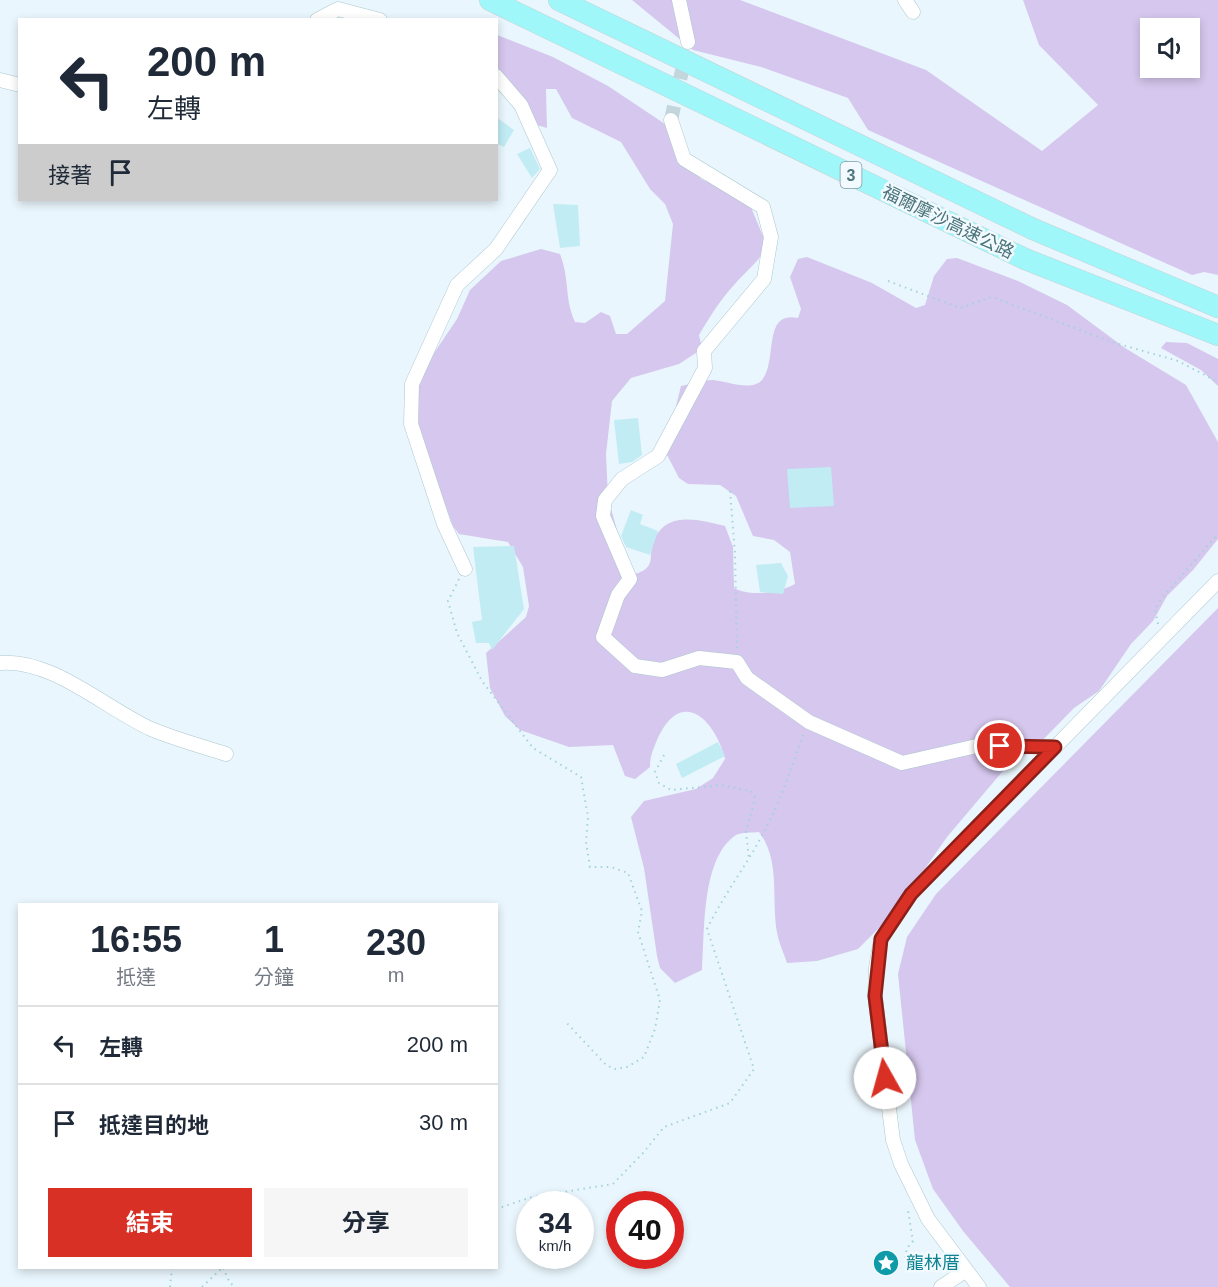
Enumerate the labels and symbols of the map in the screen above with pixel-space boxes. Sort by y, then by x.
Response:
road number: 3 [840,162,862,188]
street label: 福爾摩沙高速公路 [879,181,1017,263]
pin [974,720,1025,771]
position arrow [853,1046,917,1110]
speed limit sign: 40 [606,1191,684,1269]
place icon: 龍林厝 [871,1248,901,1278]
place label: 龍林厝 [906,1253,960,1273]

